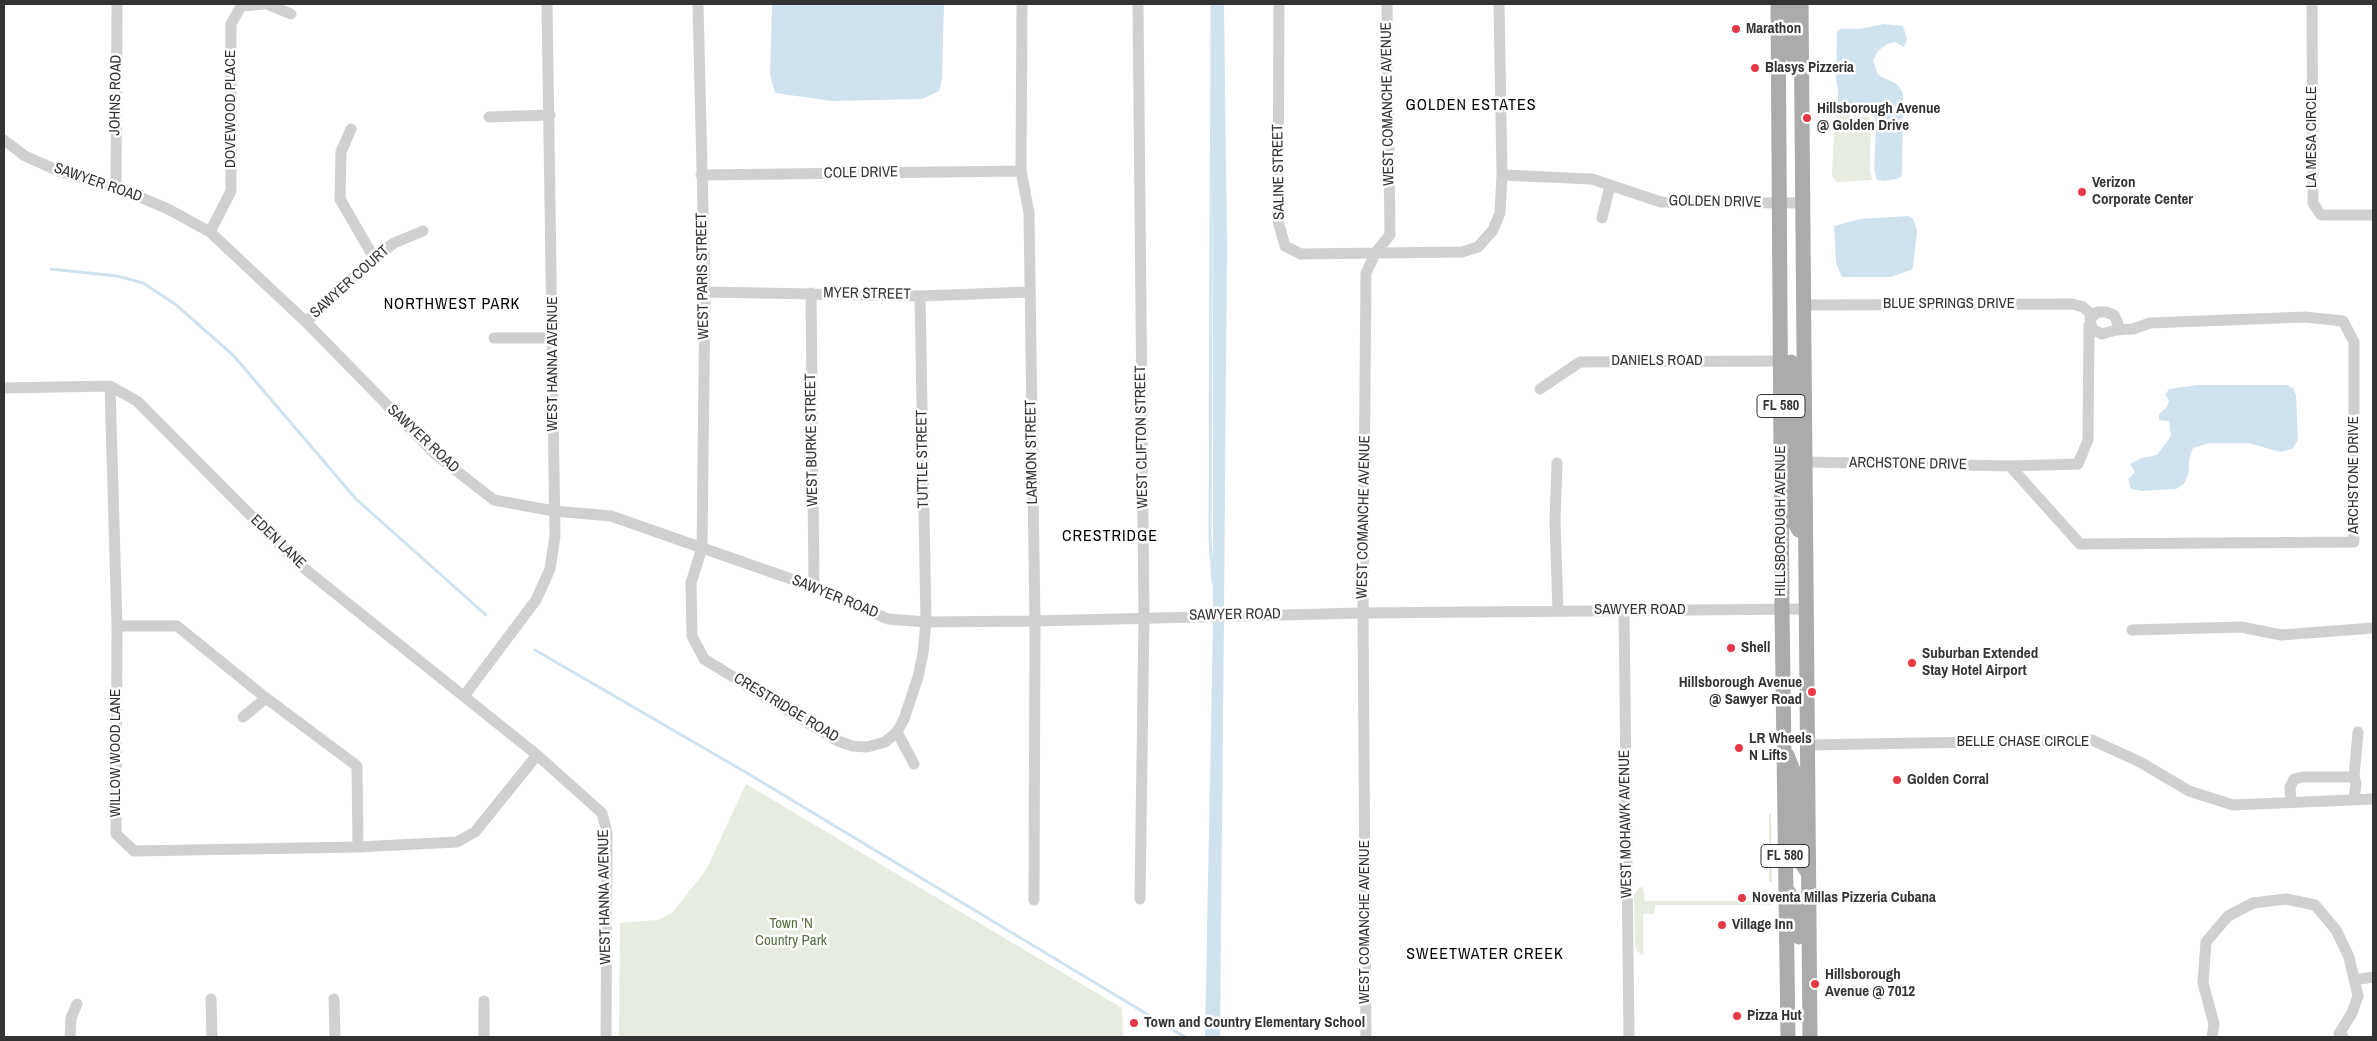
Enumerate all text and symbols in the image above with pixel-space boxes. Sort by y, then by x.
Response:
place label: Marathon [1746,20,1801,38]
street label: WEST COMANCHE AVENUE [1378,22,1398,186]
marker: Marathon [1730,23,1742,35]
street label: DOVEWOOD PLACE [222,50,240,168]
street label: JOHNS ROAD [106,55,126,135]
place label: Blasys Pizzeria [1765,59,1854,77]
marker: Blasys Pizzeria [1749,62,1761,74]
street label: LA MESA CIRCLE [2303,86,2321,188]
district label: GOLDEN ESTATES [1404,96,1538,116]
place label: Hillsborough Avenue @ Golden Drive [1817,100,1940,135]
marker: Hillsborough Avenue @ Golden Drive [1801,112,1813,124]
street label: SALINE STREET [1269,124,1289,220]
street label: SAWYER ROAD [52,160,144,206]
street label: COLE DRIVE [824,163,898,183]
place label: Verizon Corporate Center [2092,174,2193,209]
marker: Verizon Corporate Center [2076,186,2088,198]
street label: GOLDEN DRIVE [1668,192,1762,212]
street label: WEST PARIS STREET [693,212,713,340]
street label: SAWYER COURT [307,242,393,322]
street label: MYER STREET [823,284,911,304]
district label: NORTHWEST PARK [382,295,522,315]
street label: BLUE SPRINGS DRIVE [1883,295,2015,313]
street label: WEST HANNA AVENUE [544,296,562,432]
street label: DANIELS ROAD [1611,352,1703,370]
street label: WEST CLIFTON STREET [1132,365,1152,509]
street label: WEST BURKE STREET [802,373,822,507]
road number: FL 580 [1757,394,1805,418]
street label: LARMON STREET [1022,400,1042,504]
street label: SAWYER ROAD [383,401,463,477]
street label: TUTTLE STREET [913,410,933,508]
street label: ARCHSTONE DRIVE [2345,416,2363,534]
street label: WEST COMANCHE AVENUE [1354,435,1374,599]
street label: HILLSBOROUGH AVENUE [1772,446,1790,596]
street label: ARCHSTONE DRIVE [1849,454,1967,474]
street label: EDEN LANE [247,511,309,573]
district label: CRESTRIDGE [1061,527,1159,547]
street label: SAWYER ROAD [789,571,881,623]
street label: SAWYER ROAD [1594,601,1686,619]
street label: SAWYER ROAD [1189,605,1281,625]
place label: Shell [1741,639,1770,657]
marker: Shell [1725,642,1737,654]
place label: Suburban Extended Stay Hotel Airport [1922,645,2038,680]
marker: Suburban Extended Stay Hotel Airport [1906,657,1918,669]
street label: CRESTRIDGE ROAD [730,669,842,747]
place label: Hillsborough Avenue @ Sawyer Road [1679,674,1802,709]
marker: Hillsborough Avenue @ Sawyer Road [1806,686,1818,698]
street label: WILLOW WOOD LANE [107,689,125,817]
place label: LR Wheels N Lifts [1749,730,1812,765]
street label: BELLE CHASE CIRCLE [1957,733,2089,751]
marker: LR Wheels N Lifts [1733,742,1745,754]
street label: WEST MOHAWK AVENUE [1616,750,1636,898]
place label: Golden Corral [1907,771,1989,789]
marker: Golden Corral [1891,774,1903,786]
street label: WEST HANNA AVENUE [595,829,615,965]
street label: WEST COMANCHE AVENUE [1356,840,1374,1004]
road number: FL 580 [1761,844,1809,868]
place label: Noventa Millas Pizzeria Cubana [1752,889,1936,907]
marker: Noventa Millas Pizzeria Cubana [1736,892,1748,904]
park label: Town ’N Country Park [755,915,827,950]
place label: Village Inn [1732,916,1793,934]
marker: Village Inn [1716,919,1728,931]
district label: SWEETWATER CREEK [1404,945,1566,965]
place label: Hillsborough Avenue @ 7012 [1825,966,1915,1001]
marker: Hillsborough Avenue @ 7012 [1809,978,1821,990]
place label: Pizza Hut [1747,1007,1802,1025]
marker: Pizza Hut [1731,1010,1743,1022]
place label: Town and Country Elementary School [1144,1014,1365,1032]
marker: Town and Country Elementary School [1128,1017,1140,1029]

